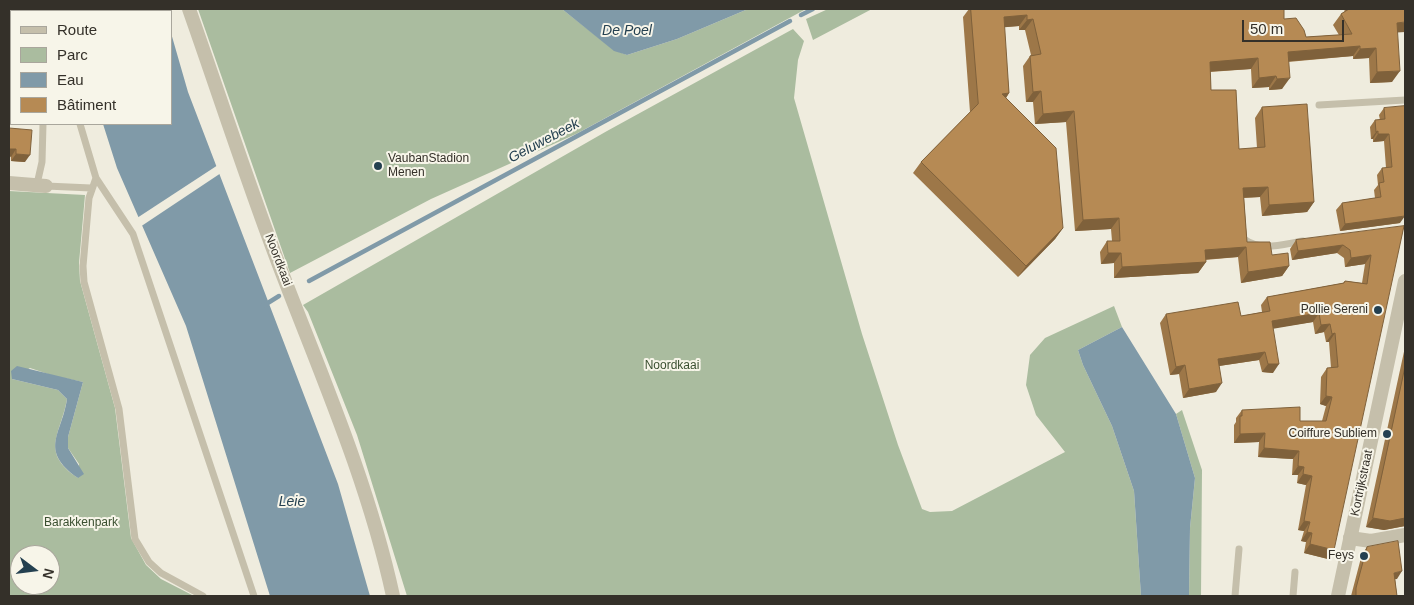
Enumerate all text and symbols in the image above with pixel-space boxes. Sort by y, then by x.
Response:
legend [10,10,172,125]
scale bar [1244,10,1346,42]
text: 50 m [1250,20,1283,37]
text: Route [57,21,97,38]
water label: De Poel [602,23,652,39]
text: Parc [57,46,88,63]
text: Eau [57,71,84,88]
text: Bâtiment [57,96,116,113]
water label: Geluwebeek [506,115,582,167]
place label: VaubanStadion Menen [388,152,469,180]
marker: VaubanStadion Menen [372,160,384,172]
street label: Noordkaai [261,232,295,288]
place label: Pollie Sereni [1301,303,1368,317]
marker: Pollie Sereni [1372,304,1384,316]
park label: Noordkaai [645,359,699,373]
place label: Coiffure Subliem [1289,427,1377,441]
marker: Coiffure Subliem [1381,428,1393,440]
street label: Kortrijkstraat [1348,449,1376,517]
water label: Leie [279,494,305,510]
park label: Barakkenpark [44,516,118,530]
north arrow [10,545,60,595]
place label: Feys [1328,549,1354,563]
marker: Feys [1358,550,1370,562]
text: N [39,567,58,581]

